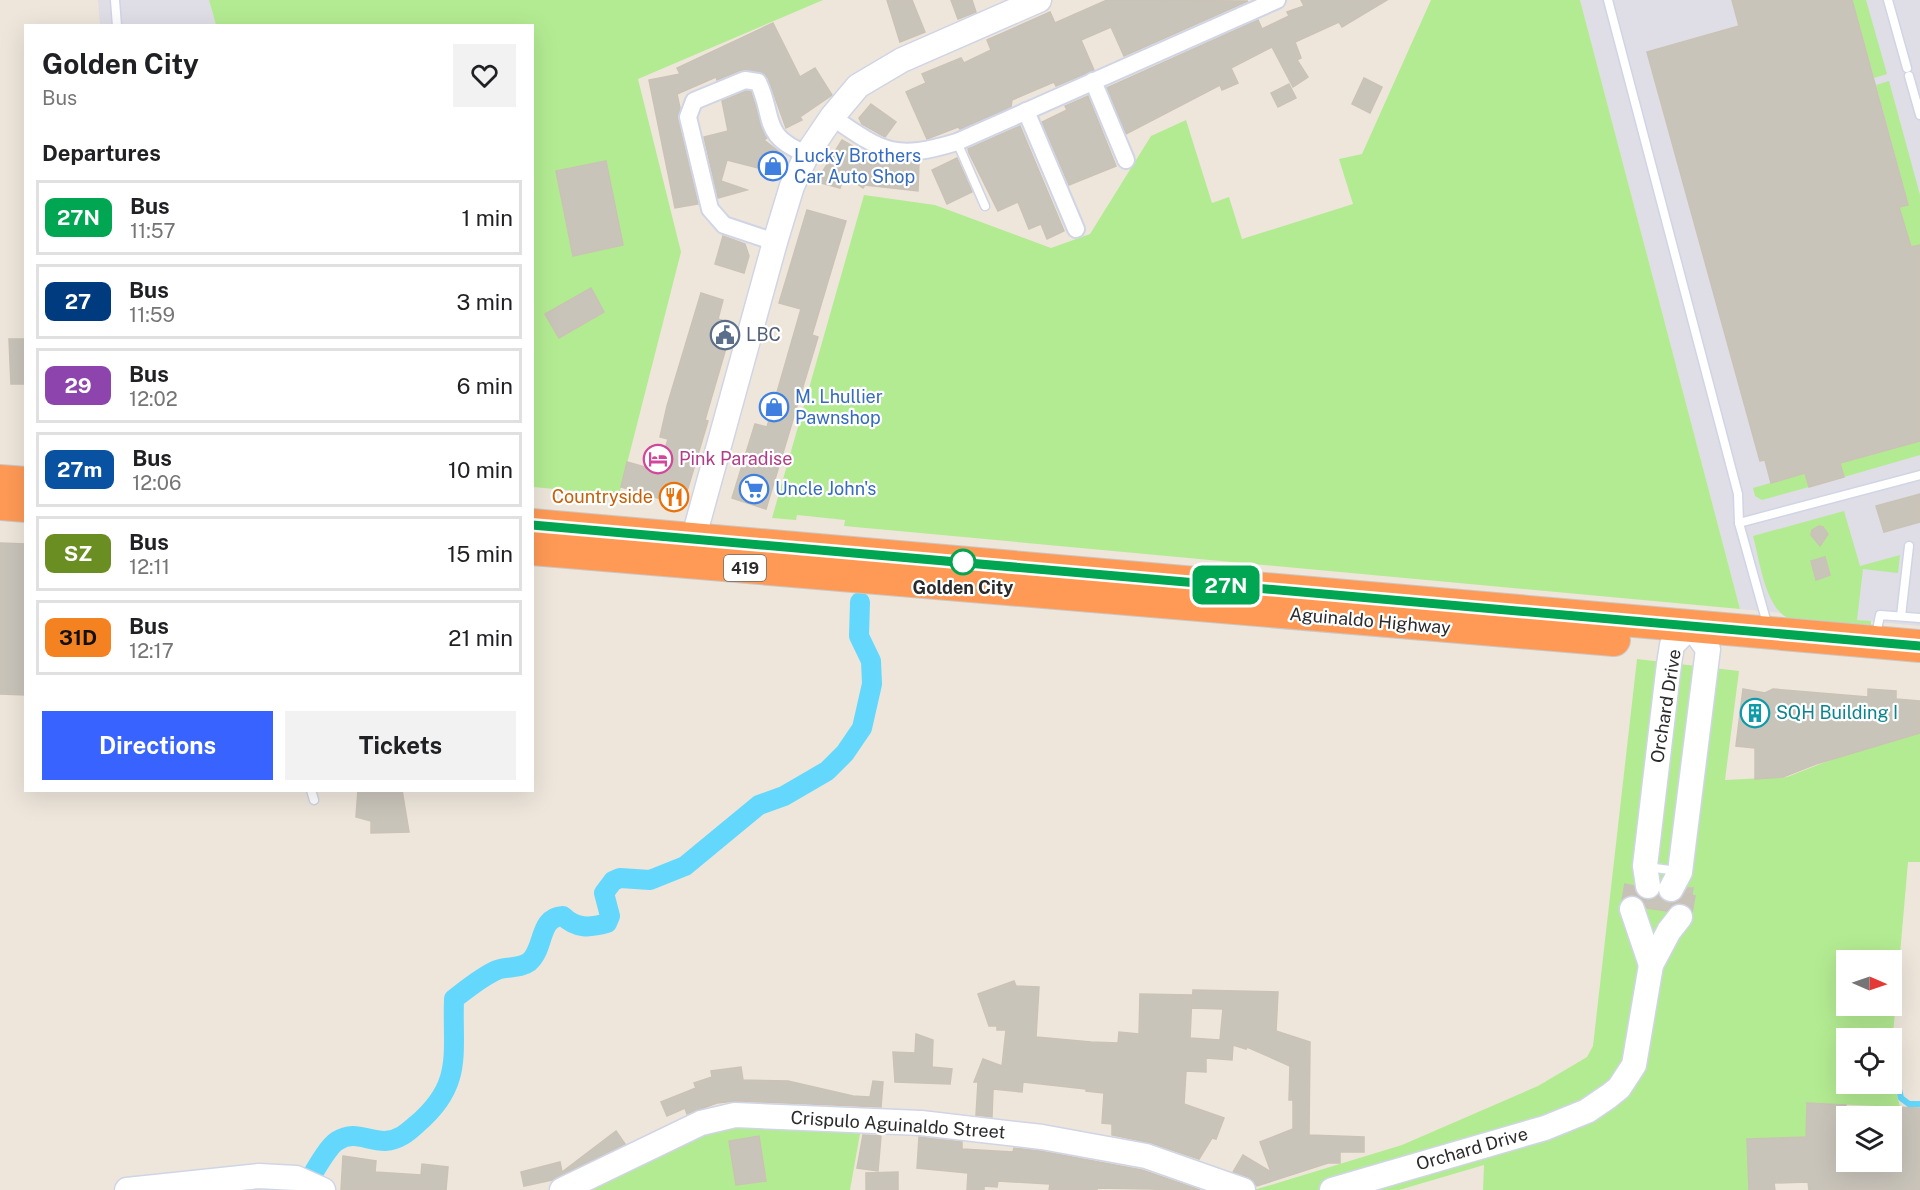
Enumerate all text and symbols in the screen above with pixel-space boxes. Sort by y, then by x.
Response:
button: heart [453,44,516,107]
text: Golden City [42,47,199,80]
text: Bus [42,86,77,110]
text: Departures [42,140,161,166]
place label: Lucky Brothers Car Auto Shop [794,145,921,187]
shop icon: Lucky Brothers Car Auto Shop [757,150,789,182]
text: Bus [130,193,170,219]
text: 27N [57,205,100,230]
text: 1 min [461,205,513,231]
text: 11:57 [130,219,176,243]
text: Bus [129,277,169,303]
text: 27 [65,289,91,314]
text: 3 min [456,289,513,315]
text: 11:59 [129,303,175,327]
public building icon: LBC [709,319,741,351]
place label: LBC [746,324,781,345]
text: Bus [129,361,169,387]
text: 29 [64,373,92,398]
text: 6 min [457,373,513,399]
place label: M. Lhullier Pawnshop [795,386,883,428]
text: 12:02 [129,387,178,411]
shop icon: M. Lhullier Pawnshop [758,391,790,423]
hotel icon: Pink Paradise [642,443,674,475]
text: Bus [132,445,172,471]
place label: Pink Paradise [679,448,792,469]
text: 27m [57,457,102,482]
text: 10 min [448,457,513,483]
text: 12:06 [132,471,181,495]
supermarket icon: Uncle John's [738,473,770,505]
place label: Uncle John's [775,478,876,499]
restaurant icon: Countryside [658,481,690,513]
place label: Countryside [552,486,653,507]
text: Bus [129,529,169,555]
text: SZ [64,541,92,566]
text: 15 min [447,541,513,567]
marker: Golden City [950,549,976,575]
text: 12:11 [129,555,170,579]
road number: 419 [724,555,766,581]
line badge: 27N [1192,566,1260,604]
text: 27N [1205,573,1247,598]
place label: Golden City [913,577,1013,598]
street label: Aguinaldo Highway [1289,603,1452,638]
text: Bus [129,613,169,639]
text: 31D [59,625,97,650]
text: 21 min [448,625,513,651]
text: 12:17 [129,639,174,663]
street label: Orchard Drive [1646,647,1685,764]
building icon: SQH Building I [1739,697,1771,729]
place label: SQH Building I [1776,702,1898,723]
button: Directions [42,711,273,780]
button: Tickets [285,711,516,780]
north arrow [1836,950,1902,1016]
map controls [1836,950,1902,1172]
button: locate [1836,1028,1902,1094]
button: layers [1836,1106,1902,1172]
street label: Crispulo Aguinaldo Street [790,1107,1006,1142]
street label: Orchard Drive [1414,1123,1530,1174]

